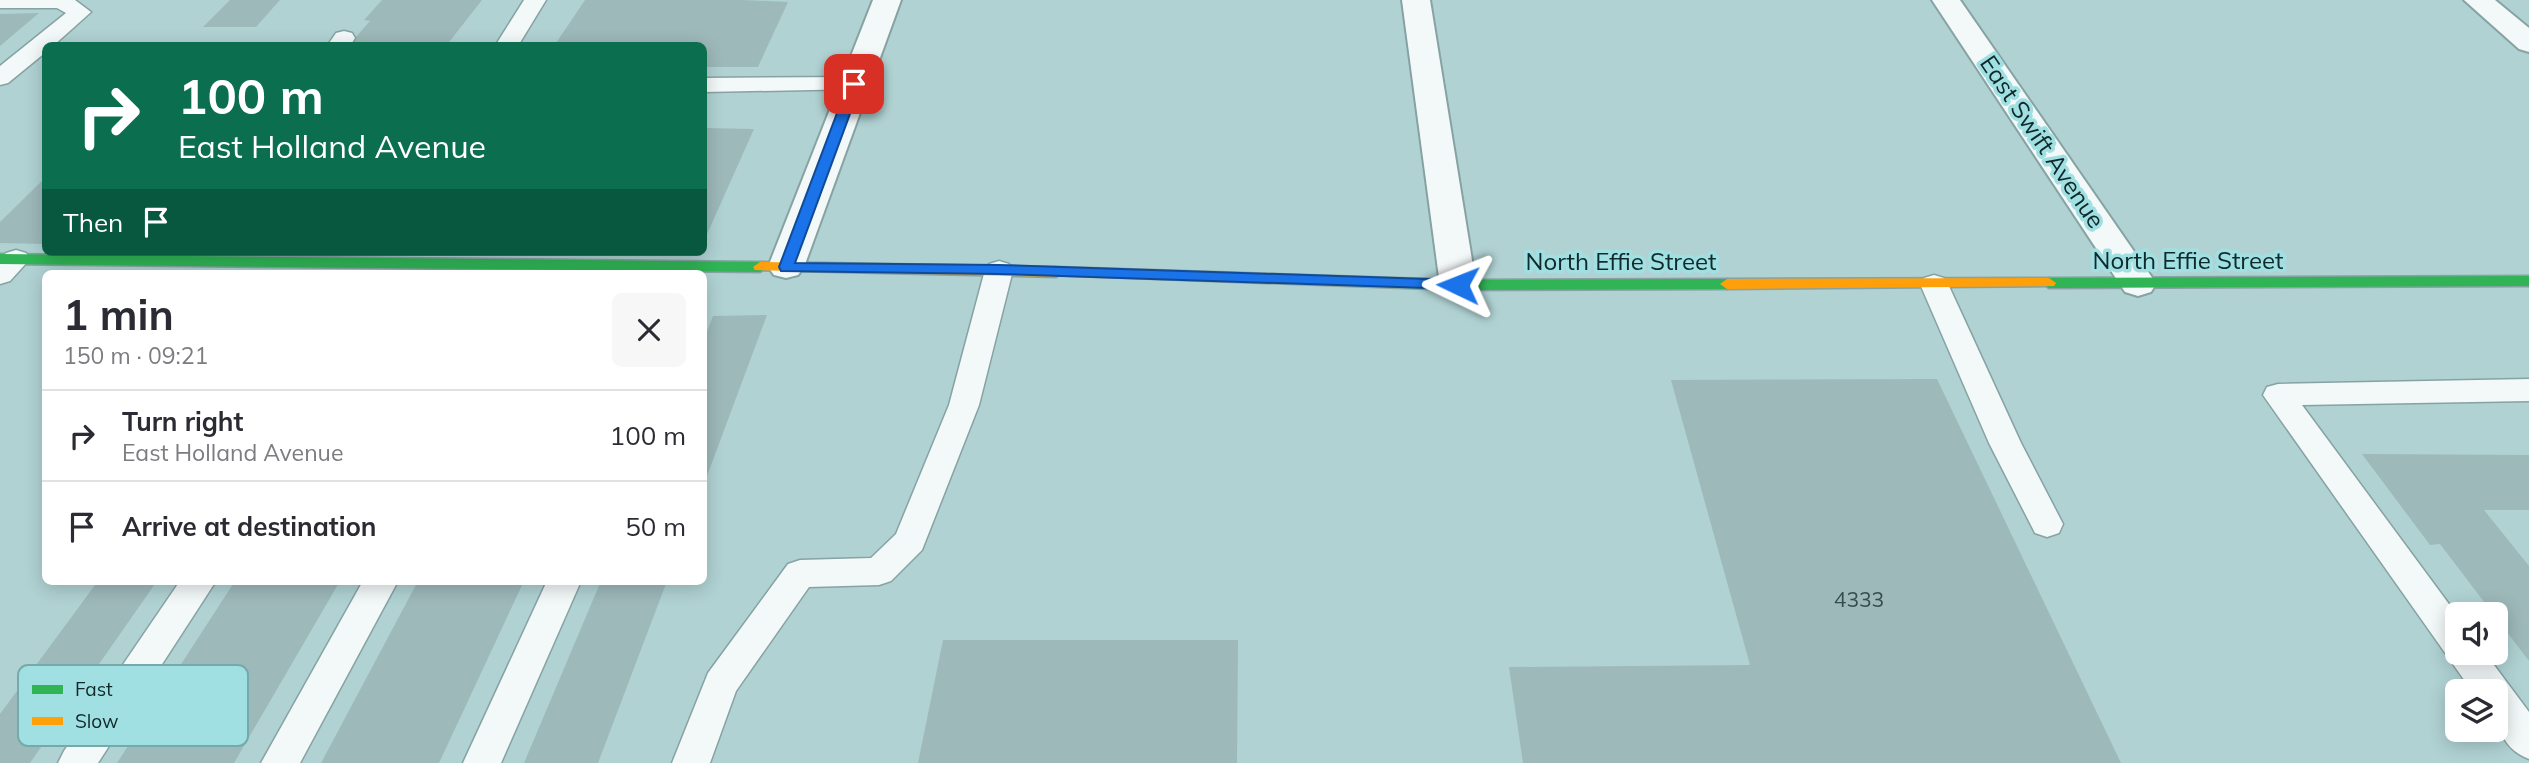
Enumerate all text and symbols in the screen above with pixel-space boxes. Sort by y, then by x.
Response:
street label: East Swift Avenue [1974,49,2112,234]
pin [824,54,884,114]
text: 100 m [178,65,324,126]
icon: arrive [835,65,873,103]
icon: right [63,70,154,161]
text: East Holland Avenue [178,126,486,166]
icon: arrive [137,203,175,241]
text: Then [63,206,123,239]
street label: North Effie Street [2093,245,2283,275]
street label: North Effie Street [1526,246,1716,276]
position arrow [1421,248,1495,322]
text: 1 min [63,288,174,341]
button: close [612,293,686,367]
text: 150 m · 09:21 [63,341,208,370]
text: Turn right [122,405,243,438]
icon: right [63,417,101,455]
text: 100 m [610,419,686,452]
text: East Holland Avenue [122,438,343,467]
icon: arrive [63,508,101,546]
text: Arrive at destination [122,510,377,543]
text: 50 m [625,510,686,543]
house number: 4333 [1834,586,1884,612]
map controls [2445,602,2508,742]
button: sound [2445,602,2508,665]
legend [18,665,248,746]
text: Fast [75,677,113,701]
button: layers [2445,679,2508,742]
text: Slow [75,709,119,733]

